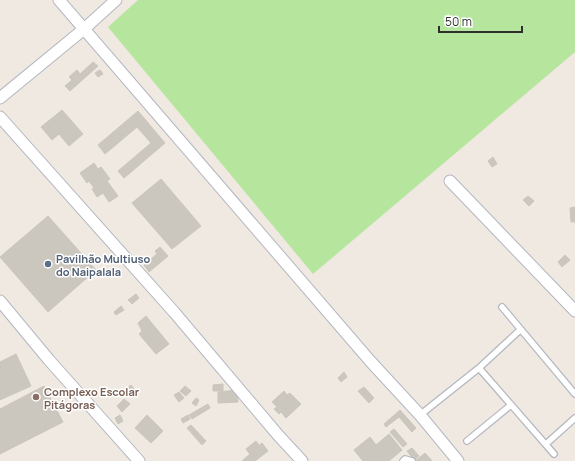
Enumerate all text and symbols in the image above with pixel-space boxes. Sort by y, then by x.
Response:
scale bar [439,8,522,34]
text: 50 m [445,13,472,30]
place label: Pavilhão Multiuso do Naipalala [56,251,151,279]
marker: Pavilhão Multiuso do Naipalala [43,259,53,269]
place label: Complexo Escolar Pitágoras [44,384,140,412]
marker: Complexo Escolar Pitágoras [31,392,41,402]

